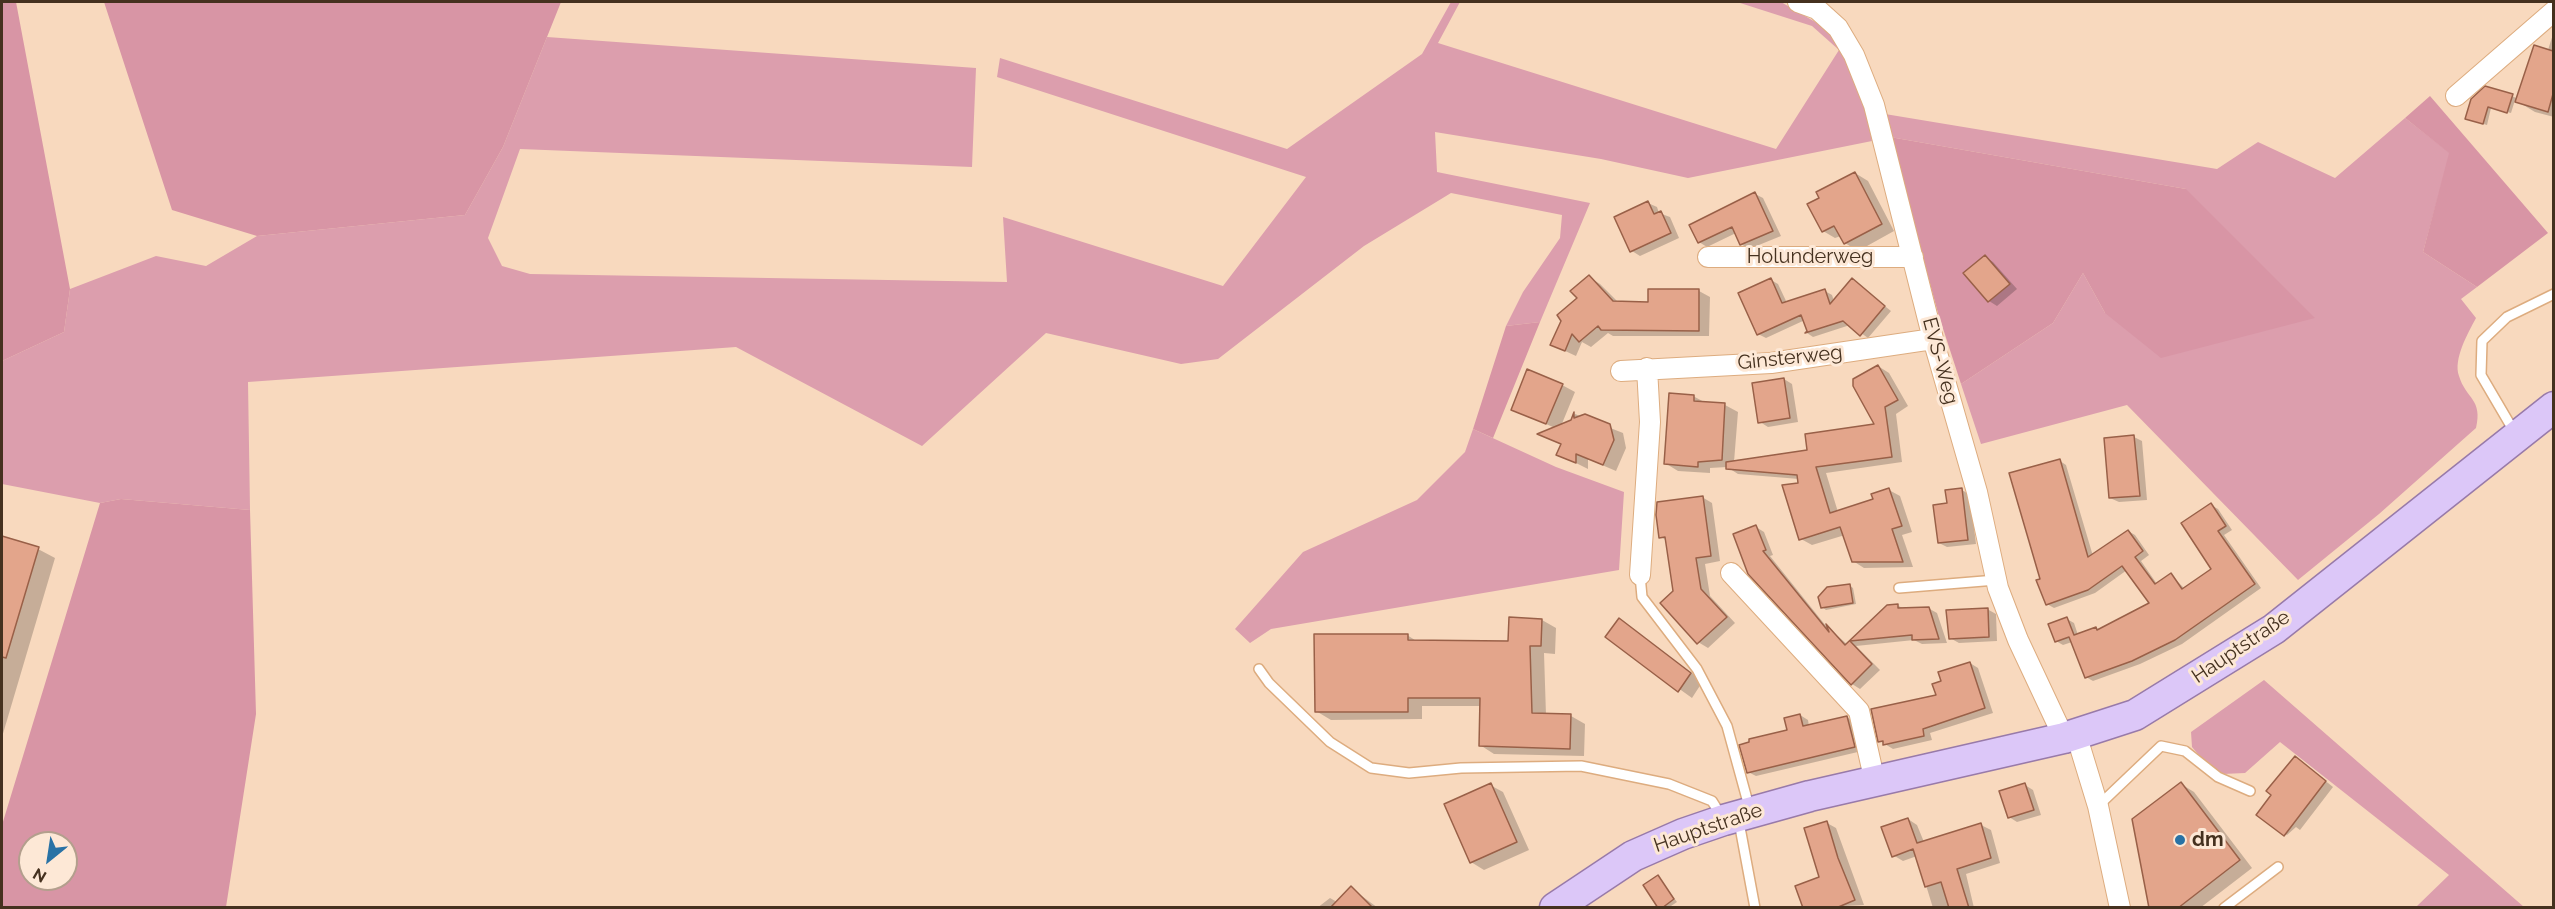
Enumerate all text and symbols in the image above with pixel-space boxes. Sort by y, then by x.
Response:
street label: Holunderweg [1747,245,1873,269]
street label: EVS-Weg [1917,315,1963,407]
street label: Ginsterweg [1736,341,1844,375]
street label: Hauptstraße [2187,605,2295,689]
street label: Hauptstraße [1651,798,1765,858]
place label: dm [2192,828,2224,852]
north arrow [18,831,78,891]
marker: dm [2173,833,2187,847]
text: N [30,864,50,887]

